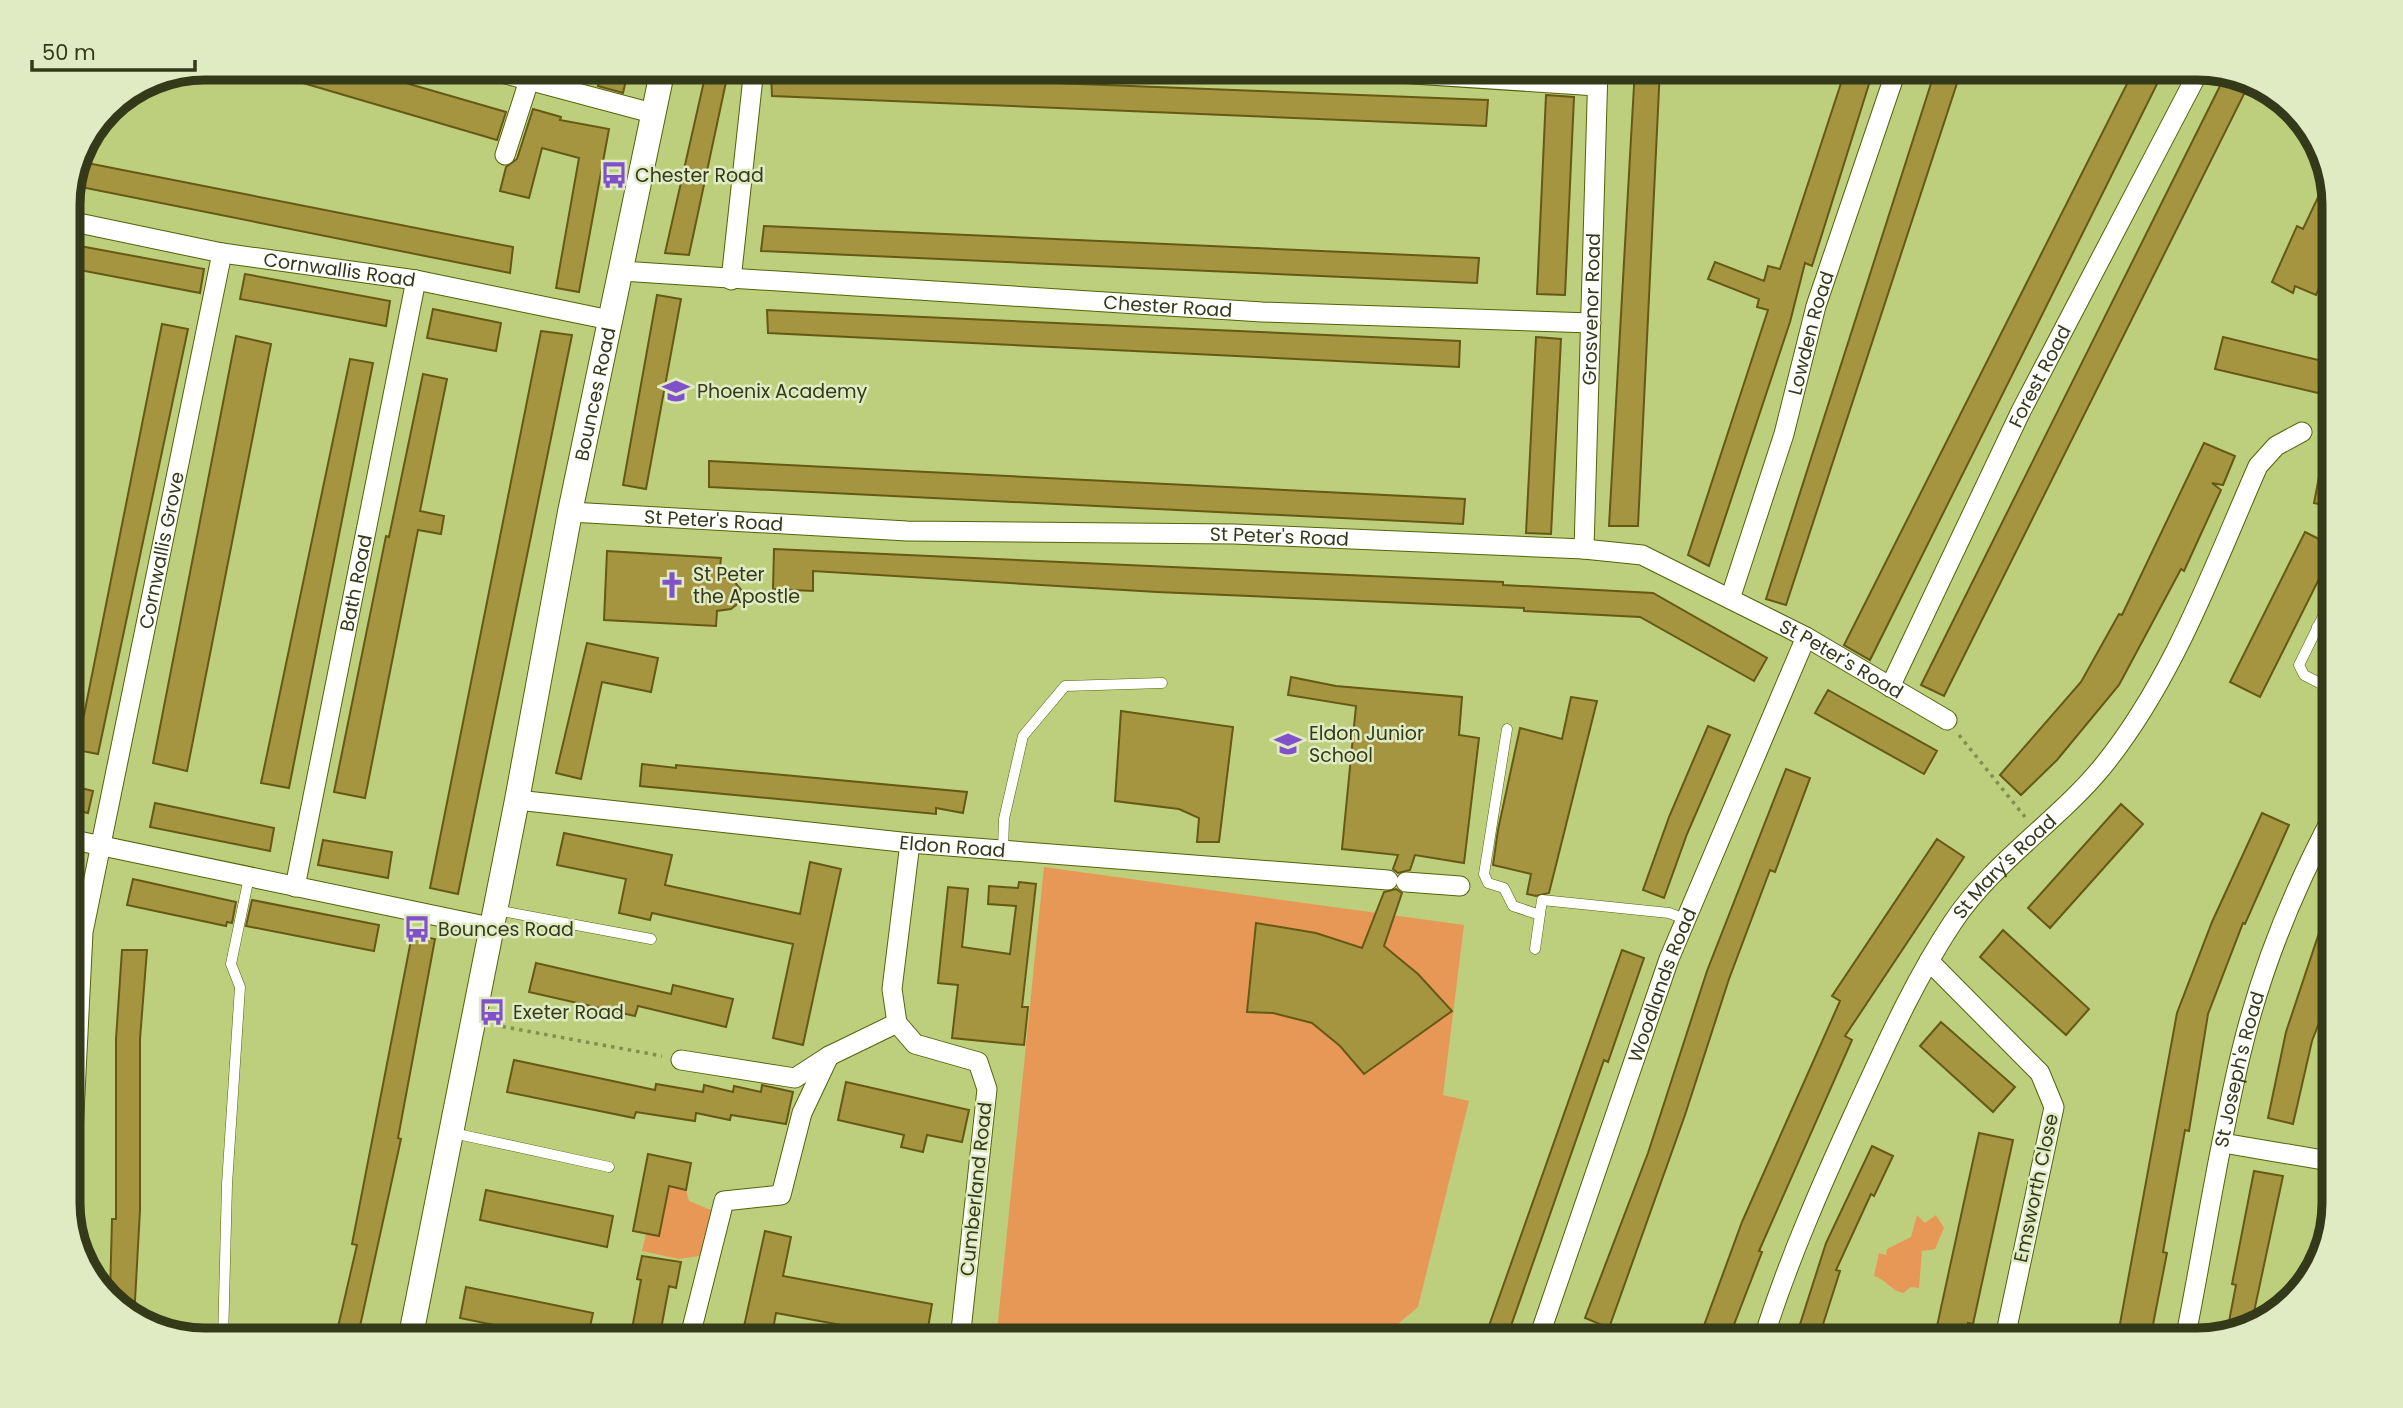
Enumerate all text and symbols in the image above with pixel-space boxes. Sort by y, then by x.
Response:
scale bar [32,28,194,72]
text: 50 m [42,38,96,67]
bus stop icon: Chester Road [599,160,629,190]
place label: Chester Road [635,162,764,189]
street label: Grosvenor Road [1575,233,1607,386]
street label: Cornwallis Road [262,245,417,293]
street label: Lowden Road [1781,267,1840,398]
street label: Chester Road [1103,288,1233,324]
street label: Forest Road [2002,320,2077,432]
street label: Bounces Road [568,325,622,463]
school or university icon: Phoenix Academy [661,376,691,406]
place label: Phoenix Academy [697,378,867,405]
street label: Cornwallis Grove [132,469,190,631]
street label: St Peter's Road [644,503,784,538]
street label: St Peter's Road [1210,520,1350,552]
street label: Bath Road [333,532,378,634]
place label: St Peter the Apostle [693,561,800,610]
church icon: St Peter the Apostle [657,570,687,600]
street label: St Peter's Road [1775,612,1909,705]
place label: Eldon Junior School [1309,720,1424,769]
school or university icon: Eldon Junior School [1273,729,1303,759]
street label: St Mary's Road [1946,808,2062,924]
street label: Eldon Road [898,828,1006,864]
street label: Woodlands Road [1621,904,1703,1066]
bus stop icon: Bounces Road [402,914,432,944]
place label: Bounces Road [438,916,574,943]
street label: St Joseph's Road [2208,988,2271,1150]
bus stop icon: Exeter Road [477,997,507,1027]
place label: Exeter Road [513,999,624,1026]
street label: Cumberland Road [953,1101,999,1277]
street label: Emsworth Close [2007,1111,2065,1265]

